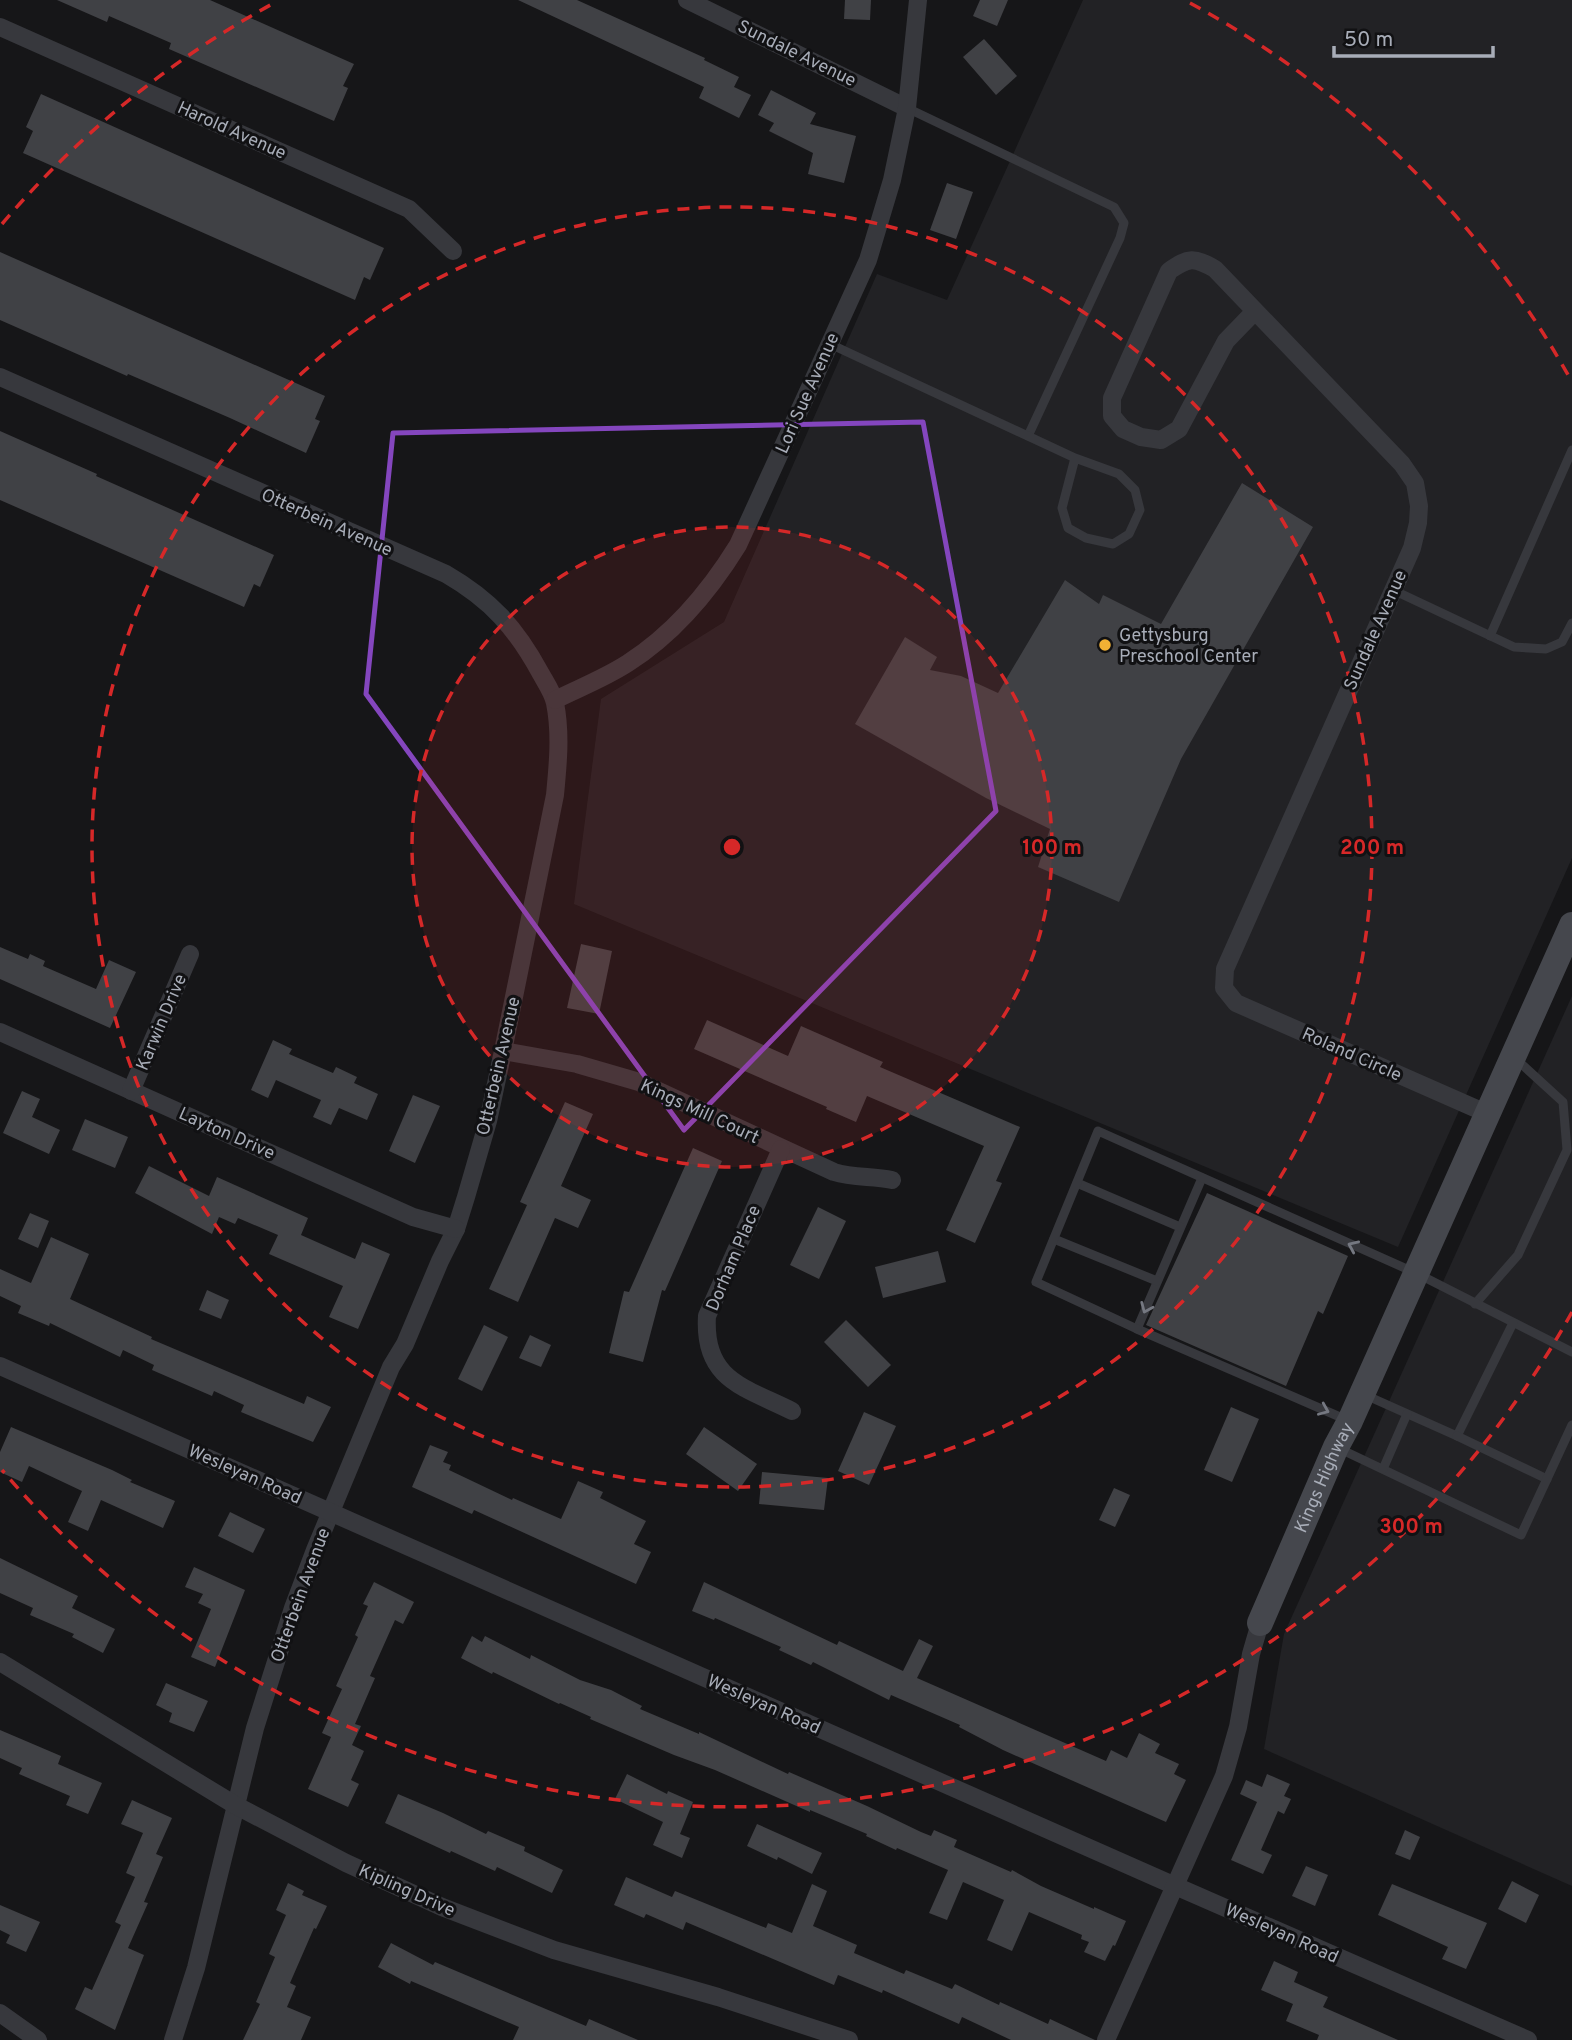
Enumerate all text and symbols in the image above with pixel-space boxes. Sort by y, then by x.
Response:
scale bar [1334,14,1493,58]
street label: Sundale Avenue [733,16,859,93]
text: 50 m [1344,27,1393,54]
street label: Harold Avenue [173,97,289,166]
street label: Lori Sue Avenue [771,330,845,458]
street label: Otterbein Avenue [257,484,396,563]
street label: Sundale Avenue [1340,567,1413,694]
place label: Gettysburg Preschool Center [1119,625,1258,669]
marker: Gettysburg Preschool Center [1097,637,1113,653]
centre of rings [720,835,744,859]
text: 100 m [1022,835,1082,862]
text: 200 m [1340,835,1404,862]
street label: Karwin Drive [132,971,193,1074]
street label: Otterbein Avenue [472,995,527,1138]
street label: Roland Circle [1298,1023,1405,1088]
street label: Kings Mill Court [636,1075,762,1150]
street label: Layton Drive [175,1103,278,1166]
street label: Dorham Place [702,1202,767,1315]
one-way arrow [1348,1240,1361,1254]
one-way arrow [1140,1301,1154,1313]
one-way arrow [1318,1402,1330,1416]
street label: Kings Highway [1290,1419,1360,1537]
street label: Wesleyan Road [184,1440,305,1511]
text: 300 m [1379,1514,1443,1541]
street label: Otterbein Avenue [266,1525,336,1666]
street label: Wesleyan Road [703,1670,824,1741]
street label: Kipling Drive [355,1860,458,1923]
street label: Wesleyan Road [1221,1899,1342,1970]

